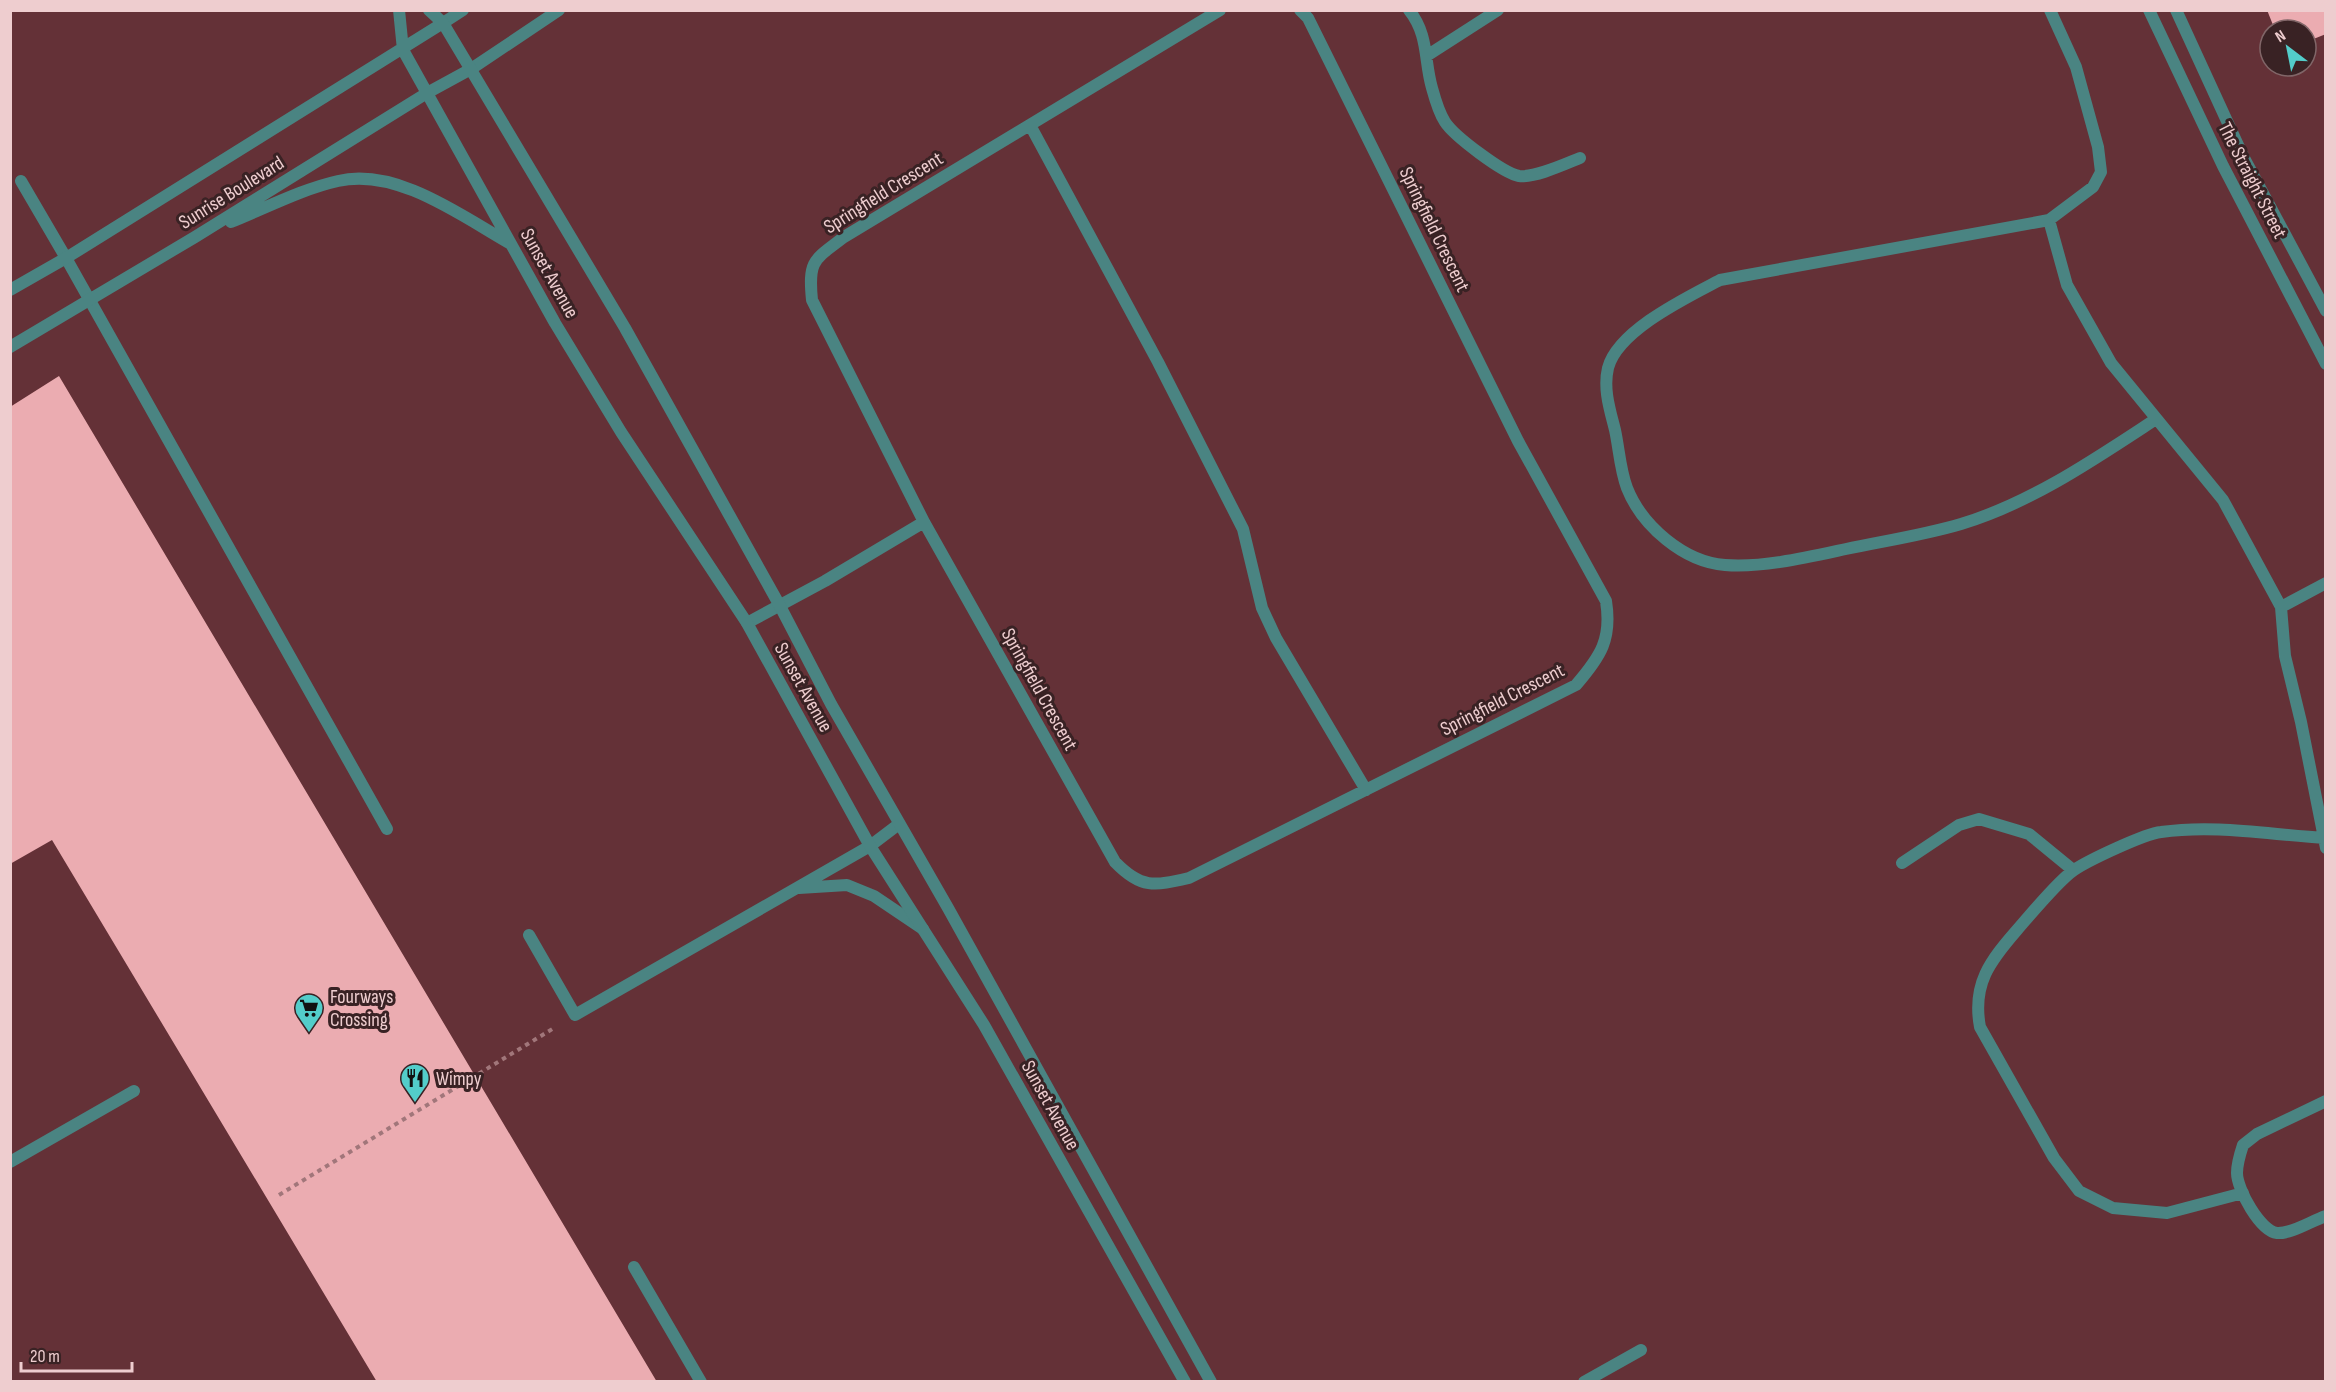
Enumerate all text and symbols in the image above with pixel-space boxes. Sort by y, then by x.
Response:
north arrow [2258,18,2318,78]
text: N [2272,26,2290,47]
street label: The Straight Street [2212,118,2292,243]
street label: Springfield Crescent [820,147,948,239]
street label: Sunrise Boulevard [175,151,289,235]
street label: Springfield Crescent [1394,163,1475,296]
street label: Sunset Avenue [515,224,584,323]
street label: Springfield Crescent [996,624,1083,755]
street label: Sunset Avenue [769,638,838,737]
street label: Springfield Crescent [1436,658,1568,741]
place label: Fourways Crossing [330,985,393,1032]
supermarket icon: Fourways Crossing [293,992,325,1034]
street label: Sunset Avenue [1016,1056,1085,1155]
restaurant icon: Wimpy [399,1062,431,1104]
place label: Wimpy [436,1067,482,1091]
scale bar [21,1335,132,1373]
text: 20 m [30,1346,60,1367]

